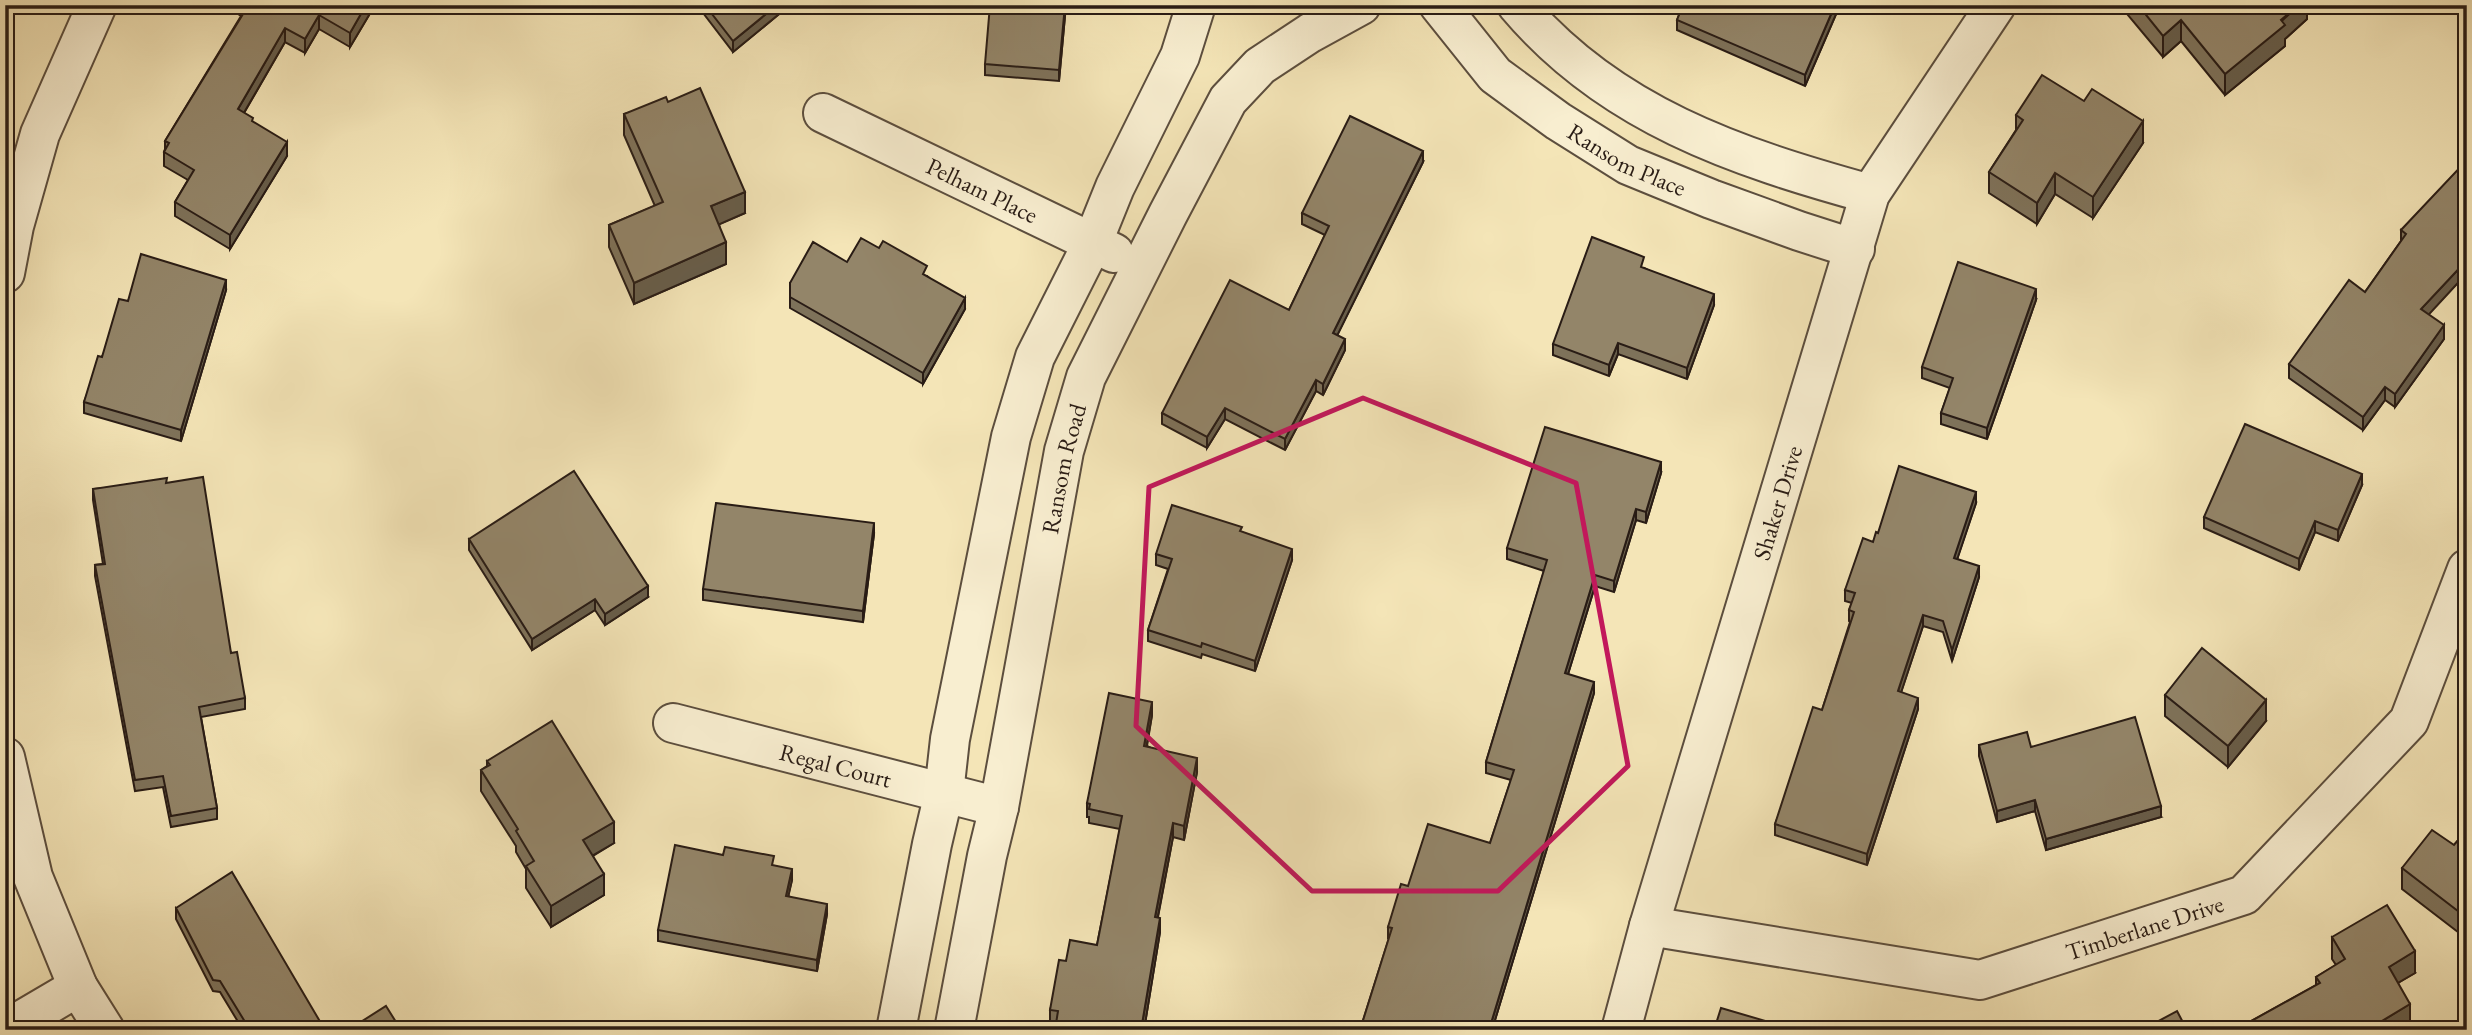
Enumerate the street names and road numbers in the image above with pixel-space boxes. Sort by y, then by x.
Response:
street label: Ransom Place [1562,116,1691,203]
street label: Pelham Place [922,150,1043,230]
street label: Ransom Road [1034,399,1093,536]
street label: Shaker Drive [1745,442,1809,564]
street label: Regal Court [776,736,895,794]
street label: Timberlane Drive [2062,887,2227,967]

